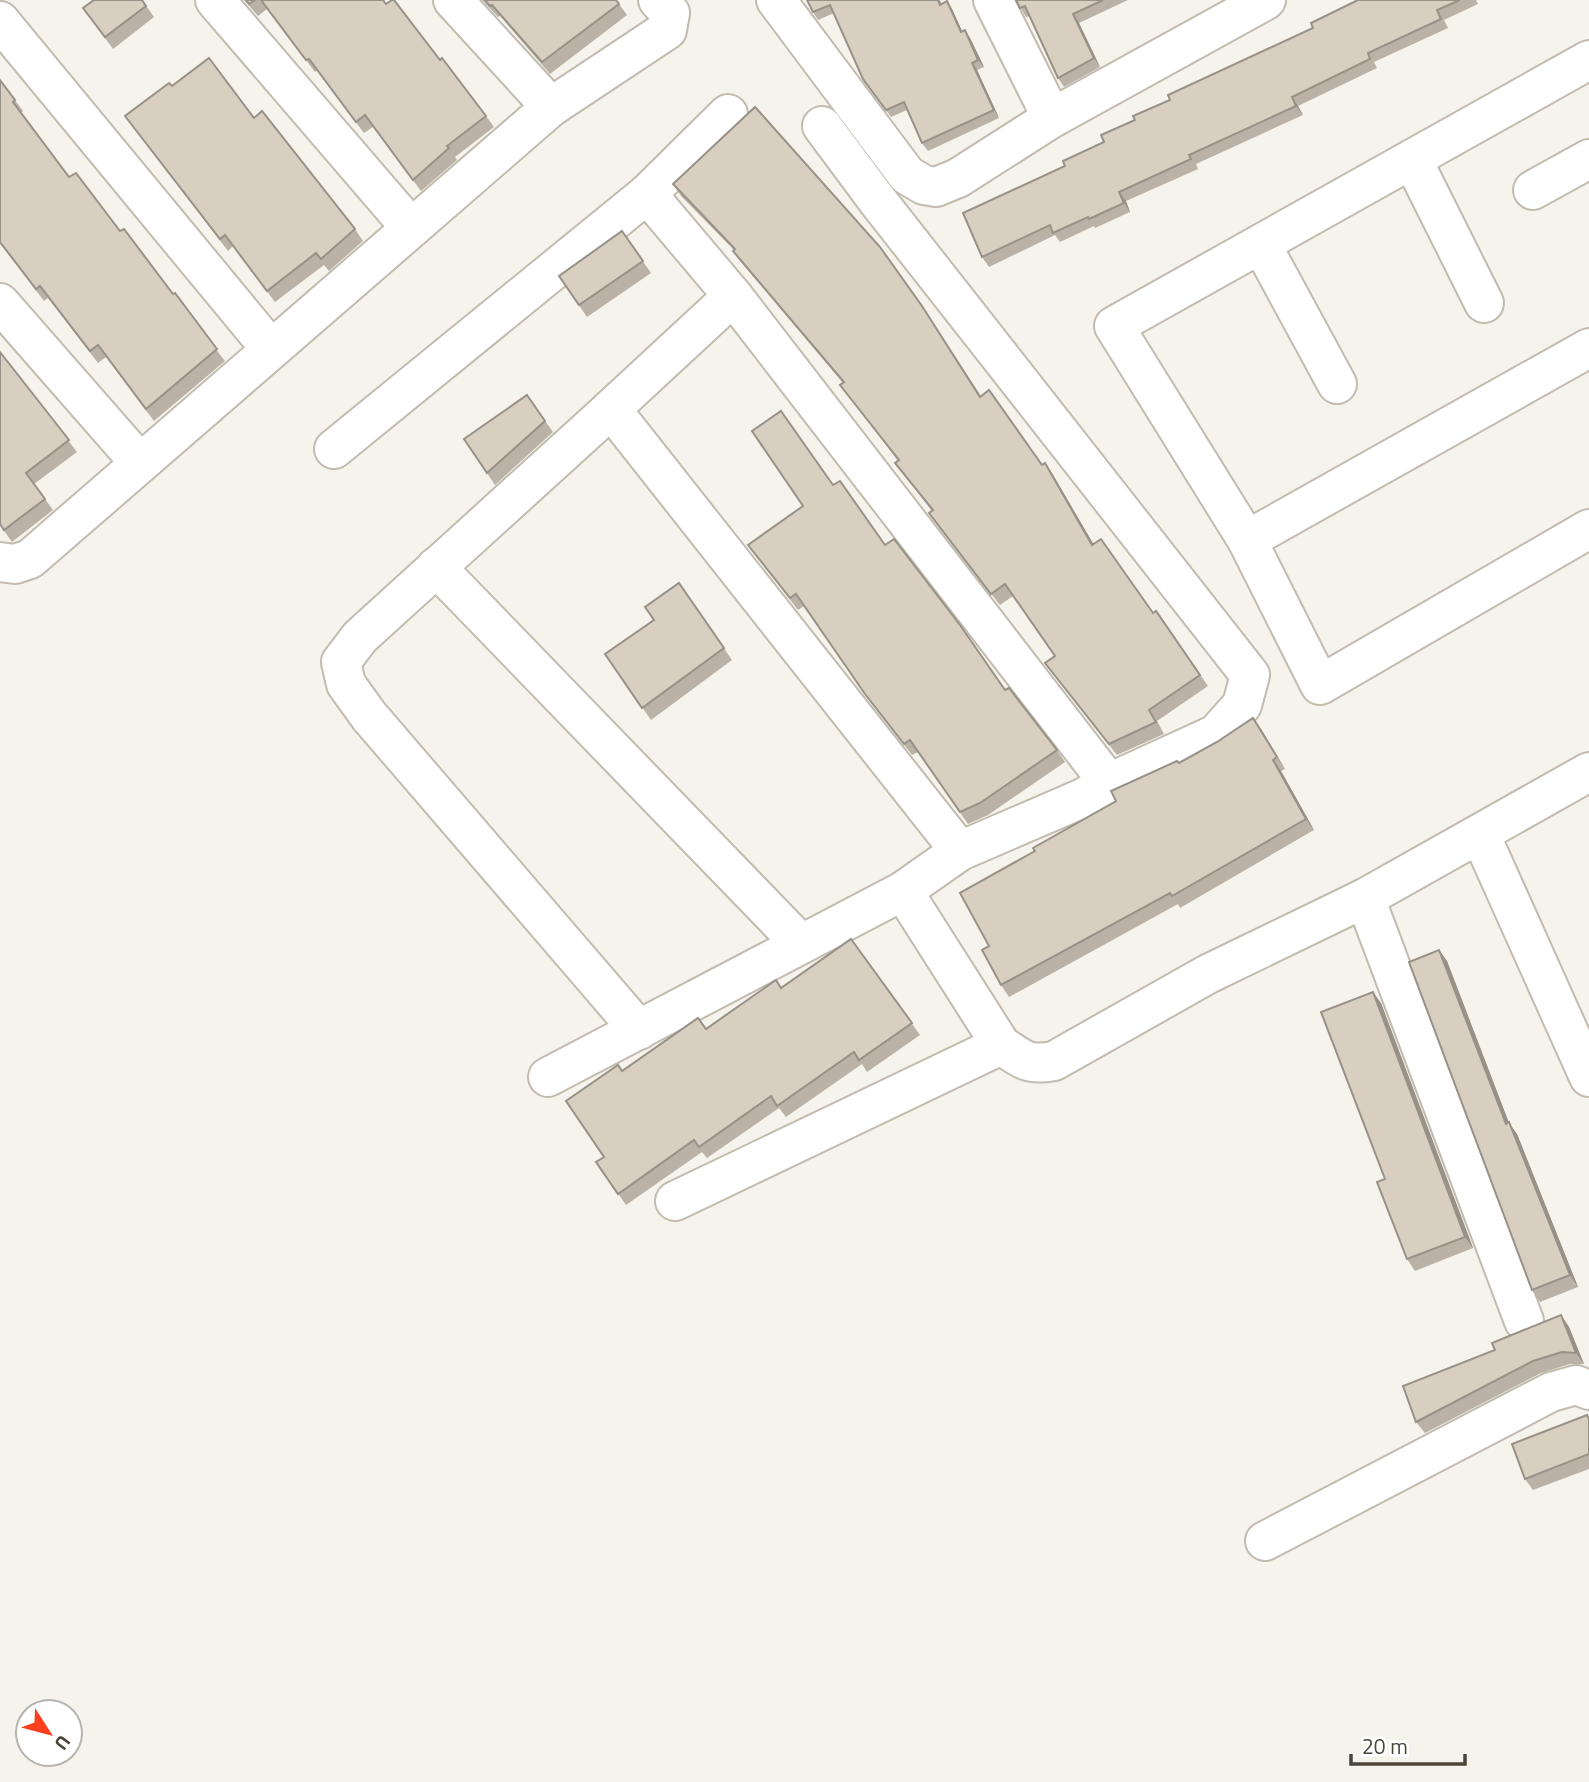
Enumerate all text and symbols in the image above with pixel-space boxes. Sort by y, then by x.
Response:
north arrow [14,1698,84,1768]
scale bar [1351,1722,1465,1766]
text: U [48,1730,79,1757]
text: 20 m [1362,1730,1408,1762]

